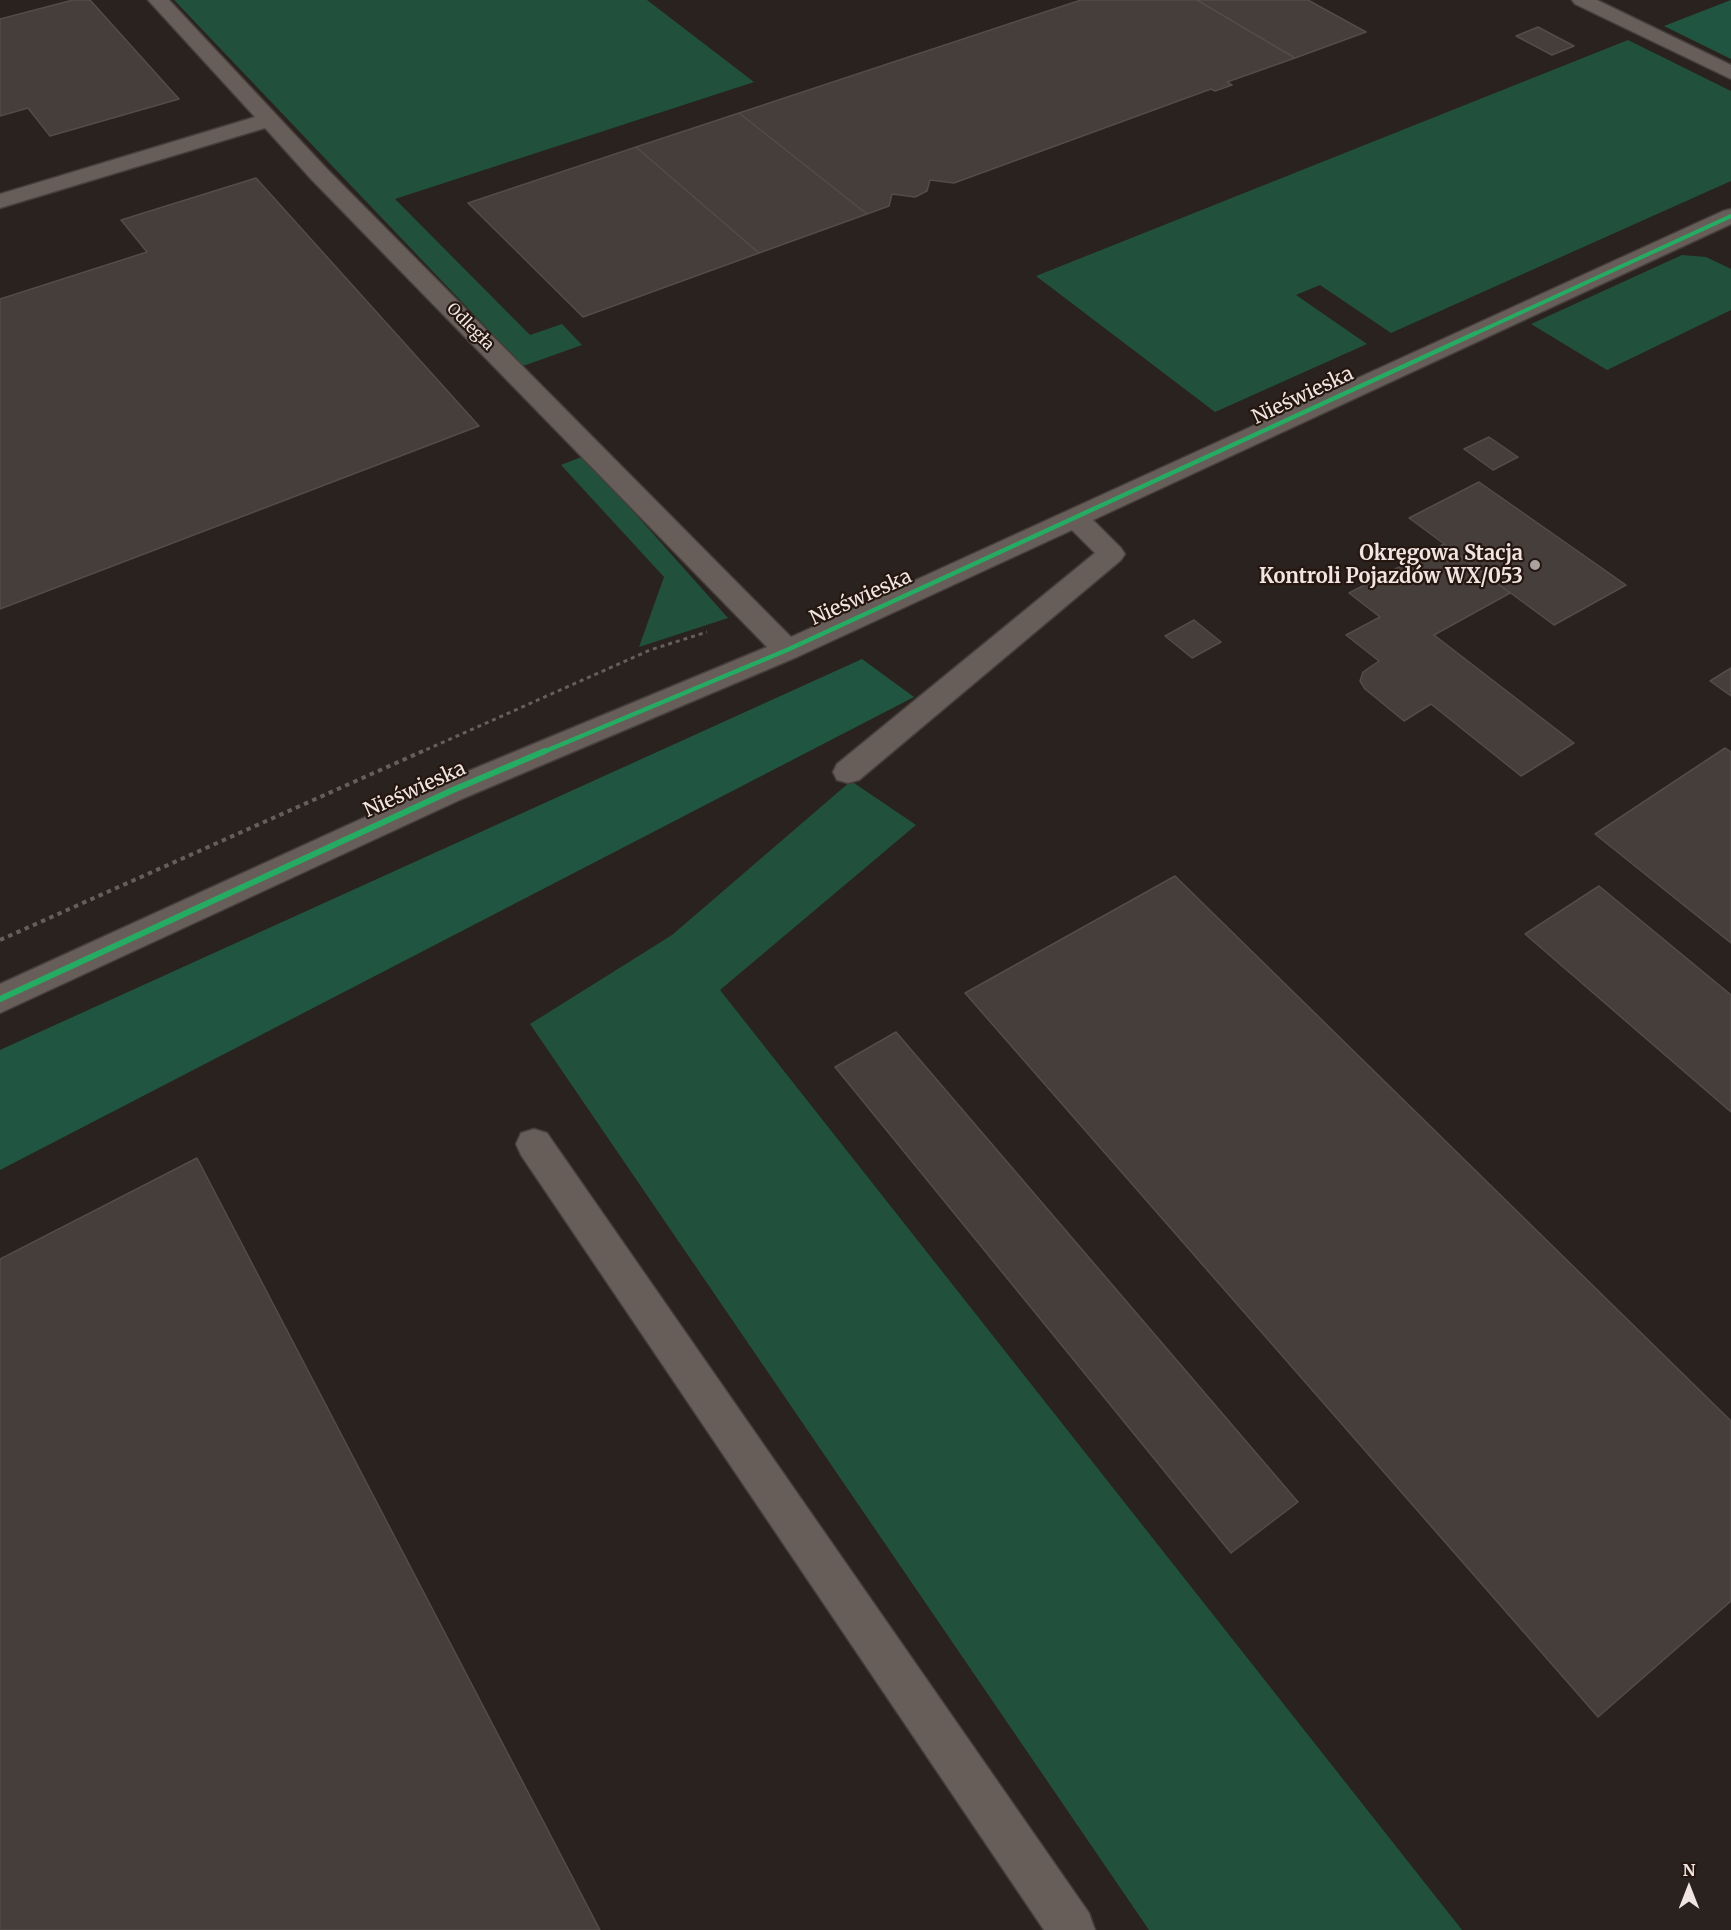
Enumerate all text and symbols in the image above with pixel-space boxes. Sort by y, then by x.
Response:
street label: Odległa [442,299,498,355]
street label: Nieświeska [1248,362,1358,430]
place label: Okręgowa Stacja Kontroli Pojazdów WX/053 [1259,542,1523,589]
marker: Okręgowa Stacja Kontroli Pojazdów WX/053 [1528,558,1542,572]
street label: Nieświeska [806,565,916,631]
street label: Nieświeska [360,757,470,823]
north arrow [1659,1858,1719,1918]
text: N [1683,1860,1695,1880]

